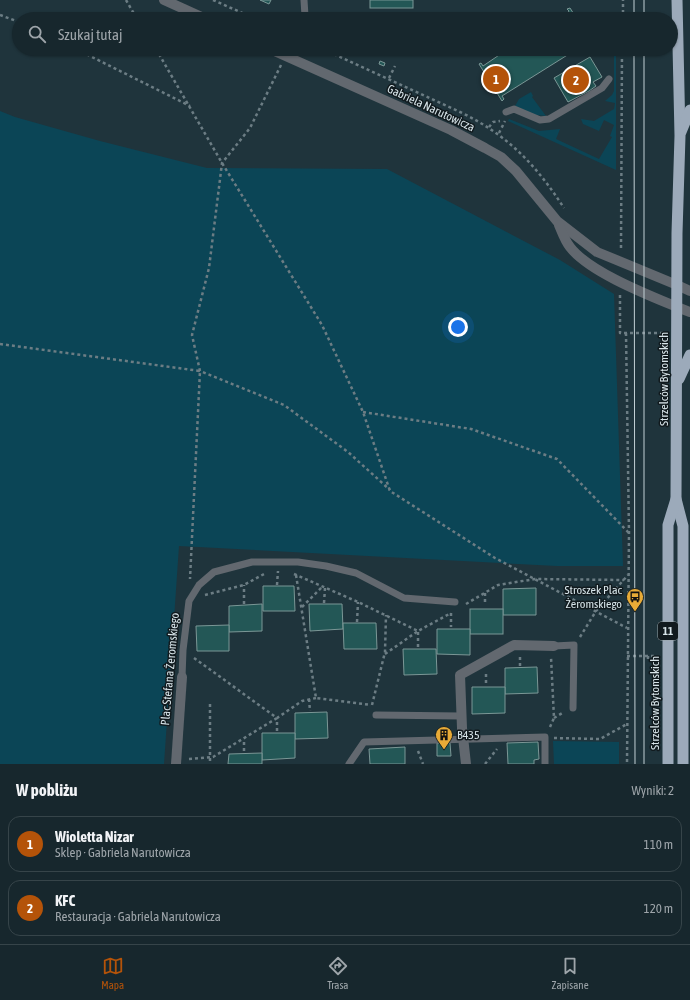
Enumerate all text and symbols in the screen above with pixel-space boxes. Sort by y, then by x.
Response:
search box [12,12,678,56]
icon: search [26,23,48,45]
text: Szukaj tutaj [58,26,122,43]
pin: 1 [483,64,509,94]
pin: 2 [563,65,589,95]
street label: Gabriela Narutowicza [385,82,477,134]
your location [448,317,468,337]
street label: Strzelców Bytomskich [657,332,671,426]
place label: Stroszek Plac Żeromskiego [564,583,623,611]
bus stop icon: Stroszek Plac Żeromskiego [625,587,645,612]
street label: Plac Stefana Żeromskiego [158,612,182,726]
road number: 11 [658,622,678,640]
street label: Strzelców Bytomskich [648,656,662,750]
building icon: B435 [434,725,454,750]
place label: B435 [457,728,480,742]
text: W pobliżu [16,780,78,800]
text: Wyniki: 2 [631,783,674,798]
text: Wioletta Nizar [55,828,134,845]
text: 1 [27,837,33,852]
text: 110 m [644,837,673,852]
text: Sklep · Gabriela Narutowicza [55,845,191,860]
text: KFC [55,892,75,909]
text: 2 [27,901,33,916]
text: 120 m [644,901,673,916]
text: Restauracja · Gabriela Narutowicza [55,909,221,924]
tab: Mapa [101,955,124,991]
tab: Trasa [327,955,349,991]
tab: Zapisane [552,955,589,991]

